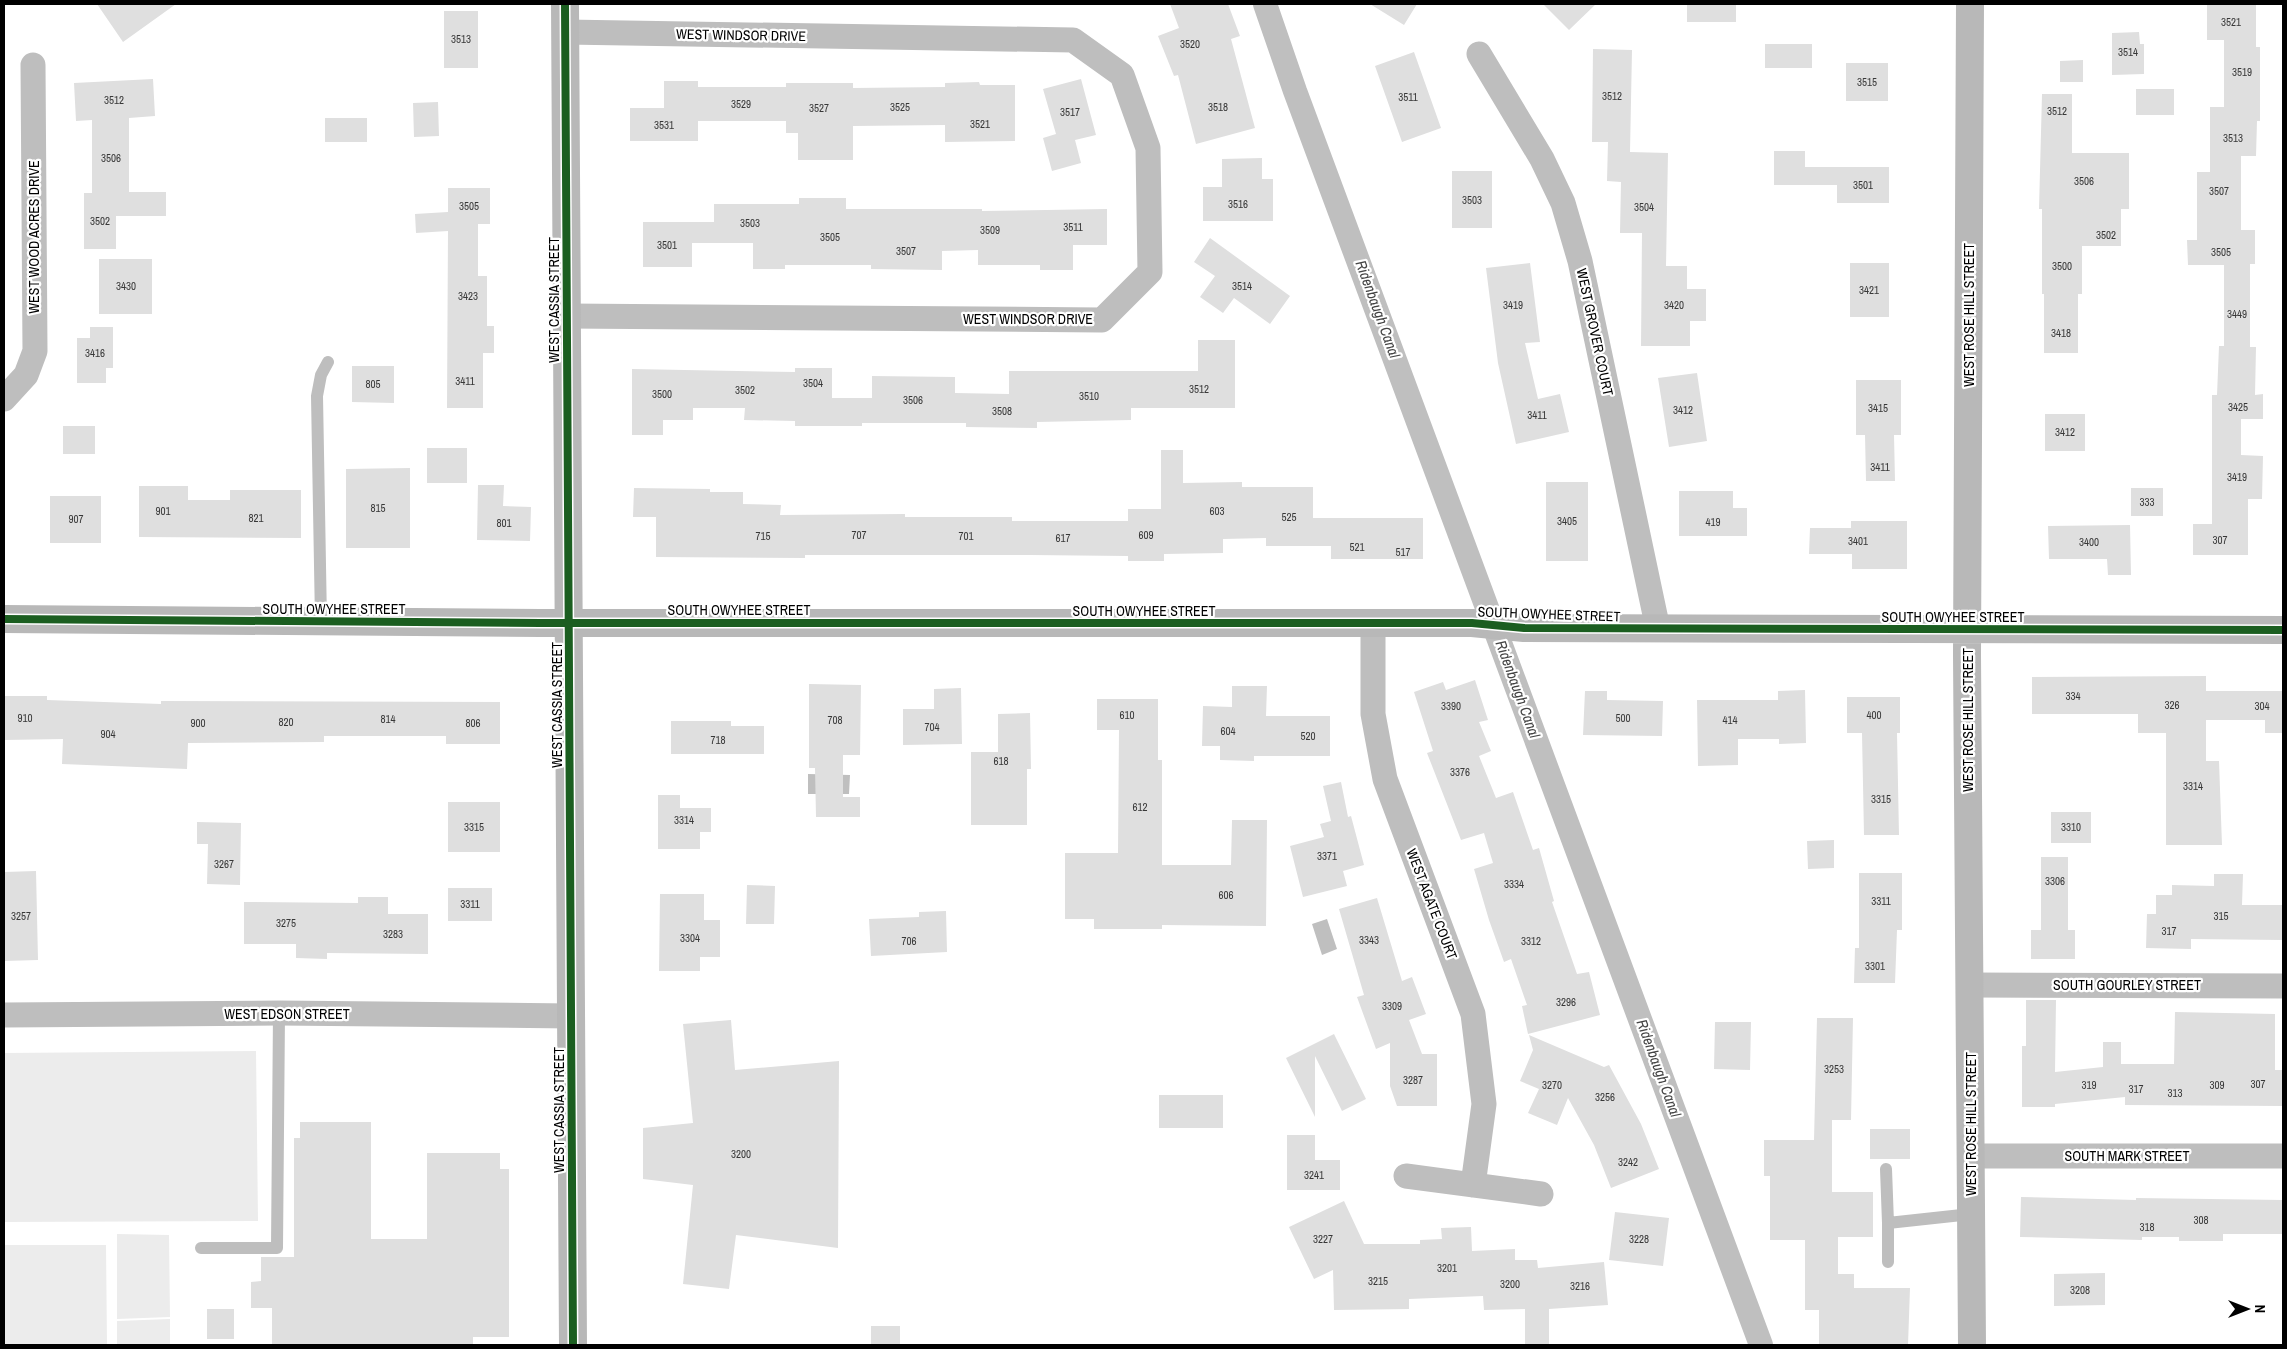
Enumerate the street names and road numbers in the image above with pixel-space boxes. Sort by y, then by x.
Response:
street label: WEST WINDSOR DRIVE [676,25,806,45]
street label: WEST WOOD ACRES DRIVE [25,160,43,314]
street label: WEST CASSIA STREET [545,237,563,363]
street label: WEST ROSE HILL STREET [1960,243,1978,387]
street label: WEST GROVER COURT [1573,267,1617,397]
street label: WEST WINDSOR DRIVE [963,310,1093,328]
street label: SOUTH OWYHEE STREET [263,600,405,618]
street label: SOUTH OWYHEE STREET [668,601,810,619]
street label: SOUTH OWYHEE STREET [1073,602,1215,620]
street label: SOUTH OWYHEE STREET [1477,603,1621,625]
street label: SOUTH OWYHEE STREET [1882,608,2024,626]
street label: WEST CASSIA STREET [548,642,566,768]
street label: WEST ROSE HILL STREET [1959,648,1977,792]
street label: WEST AGATE COURT [1403,846,1461,962]
street label: SOUTH GOURLEY STREET [2053,976,2201,994]
street label: WEST EDSON STREET [224,1005,350,1023]
street label: WEST CASSIA STREET [550,1047,568,1173]
street label: WEST ROSE HILL STREET [1962,1052,1980,1196]
street label: SOUTH MARK STREET [2064,1147,2190,1165]

